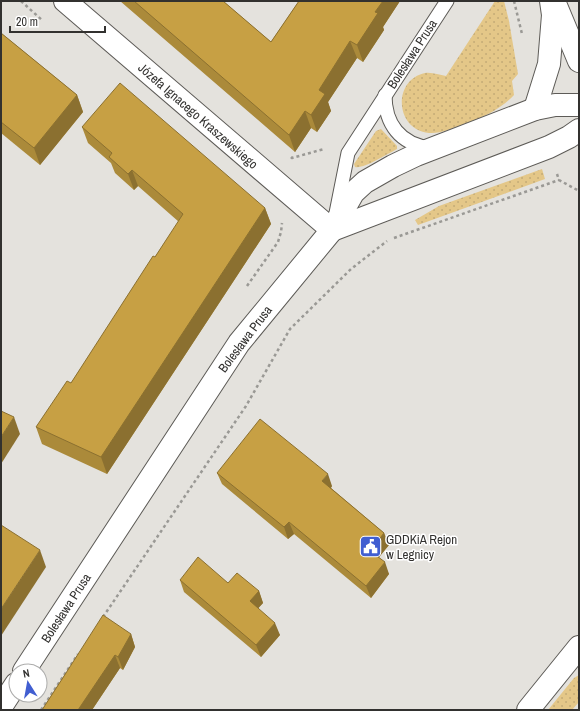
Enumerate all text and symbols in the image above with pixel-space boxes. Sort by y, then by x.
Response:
scale bar [10,8,105,34]
text: 20 m [16,14,38,30]
street label: Bolesława Prusa [383,16,441,92]
street label: Józefa Ignacego Kraszewskiego [135,59,262,173]
street label: Bolesława Prusa [214,302,276,376]
place label: GDDKiA Rejon w Legnicy [386,531,457,563]
public building icon: GDDKiA Rejon w Legnicy [358,533,384,559]
street label: Bolesława Prusa [37,570,95,646]
north arrow [8,663,48,703]
text: N [22,666,31,681]

